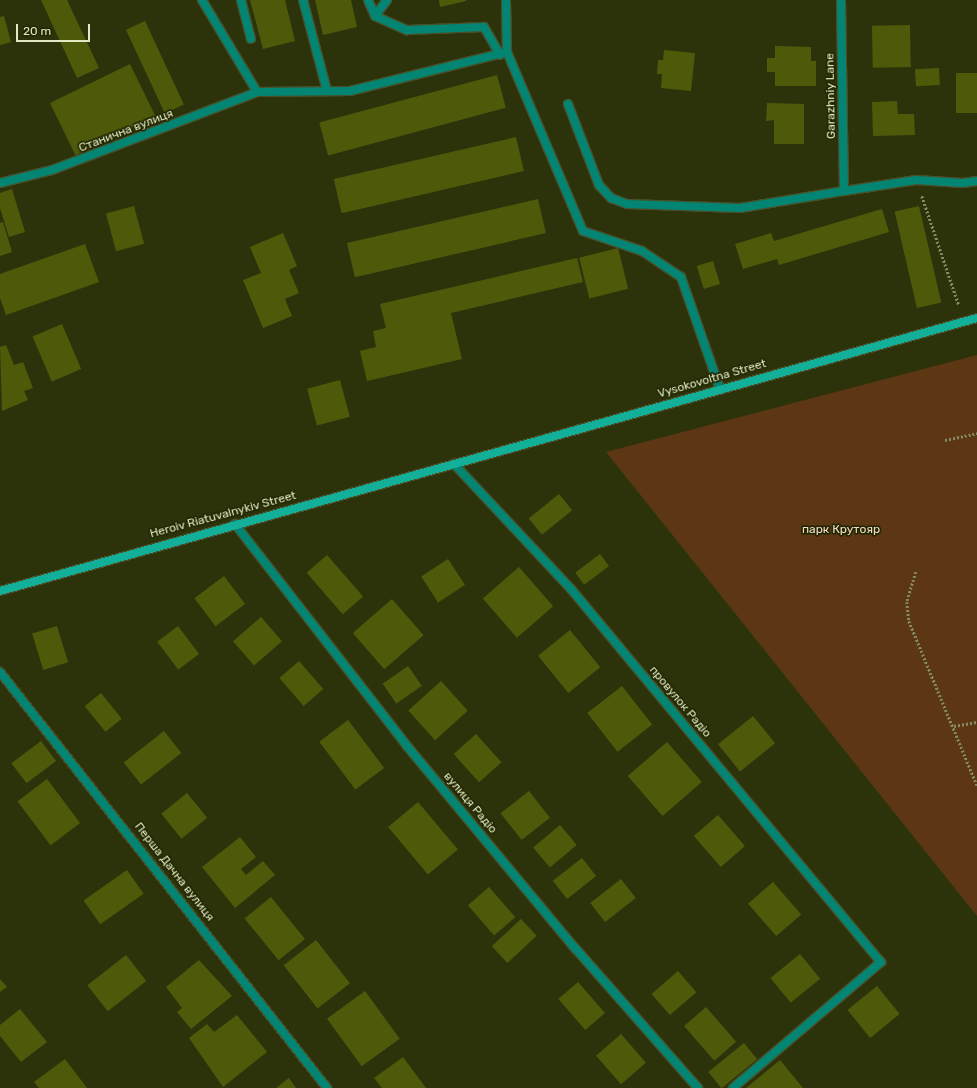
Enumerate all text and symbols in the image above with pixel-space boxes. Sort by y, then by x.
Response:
scale bar [18,16,92,42]
text: 20 m [23,24,51,38]
street label: Garazhniy Lane [823,53,839,139]
street label: Станична вулиця [77,106,175,156]
street label: Vysokovoltna Street [656,357,768,401]
street label: Heroiv Riatuvalnykiv Street [148,488,298,542]
park label: парк Крутояр [802,523,880,537]
street label: провулок Радіо [646,663,714,741]
street label: вулиця Радіо [440,769,500,837]
street label: Перша Дачна вулиця [131,820,217,924]

